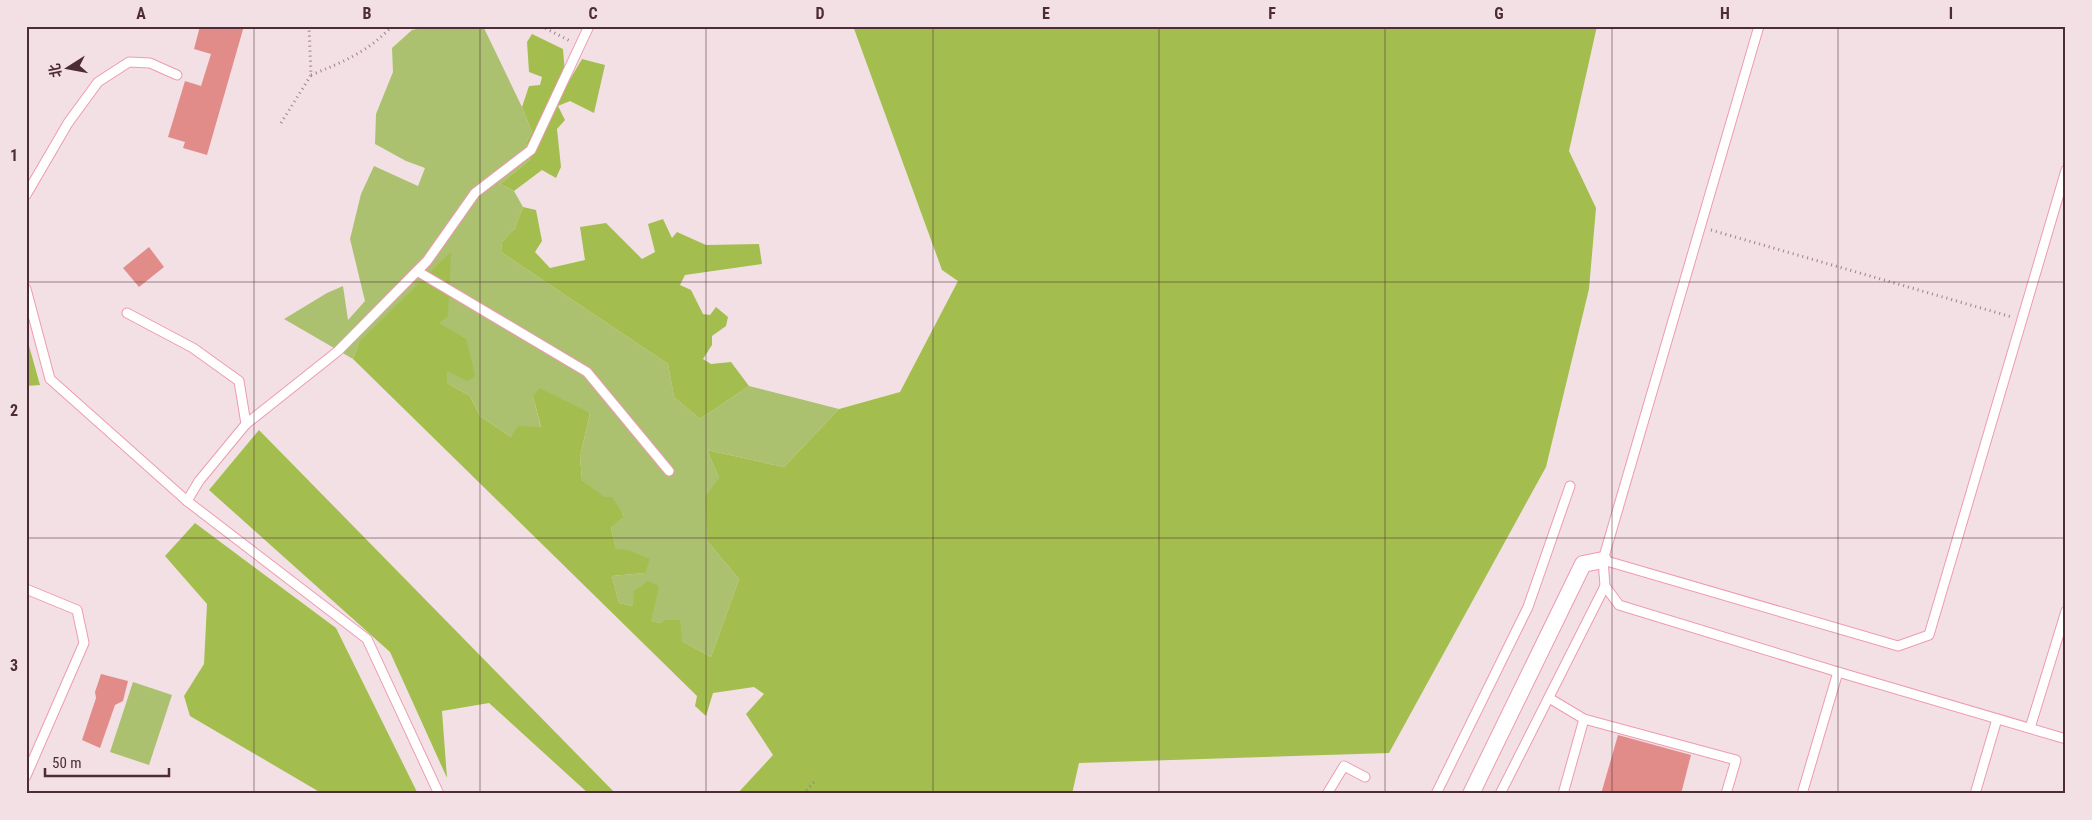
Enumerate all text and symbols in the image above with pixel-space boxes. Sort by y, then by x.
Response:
text: A [136,4,146,23]
text: B [363,4,372,23]
text: C [588,4,598,23]
text: D [815,4,825,23]
text: E [1042,4,1050,23]
text: F [1268,4,1276,23]
text: G [1494,4,1504,23]
text: H [1720,4,1730,23]
text: I [1949,4,1953,23]
north arrow [42,42,92,92]
text: 北 [46,62,64,79]
text: 1 [10,146,18,165]
text: 2 [10,401,18,420]
text: 3 [10,656,18,675]
scale bar [45,745,169,777]
text: 50 m [52,754,82,772]

